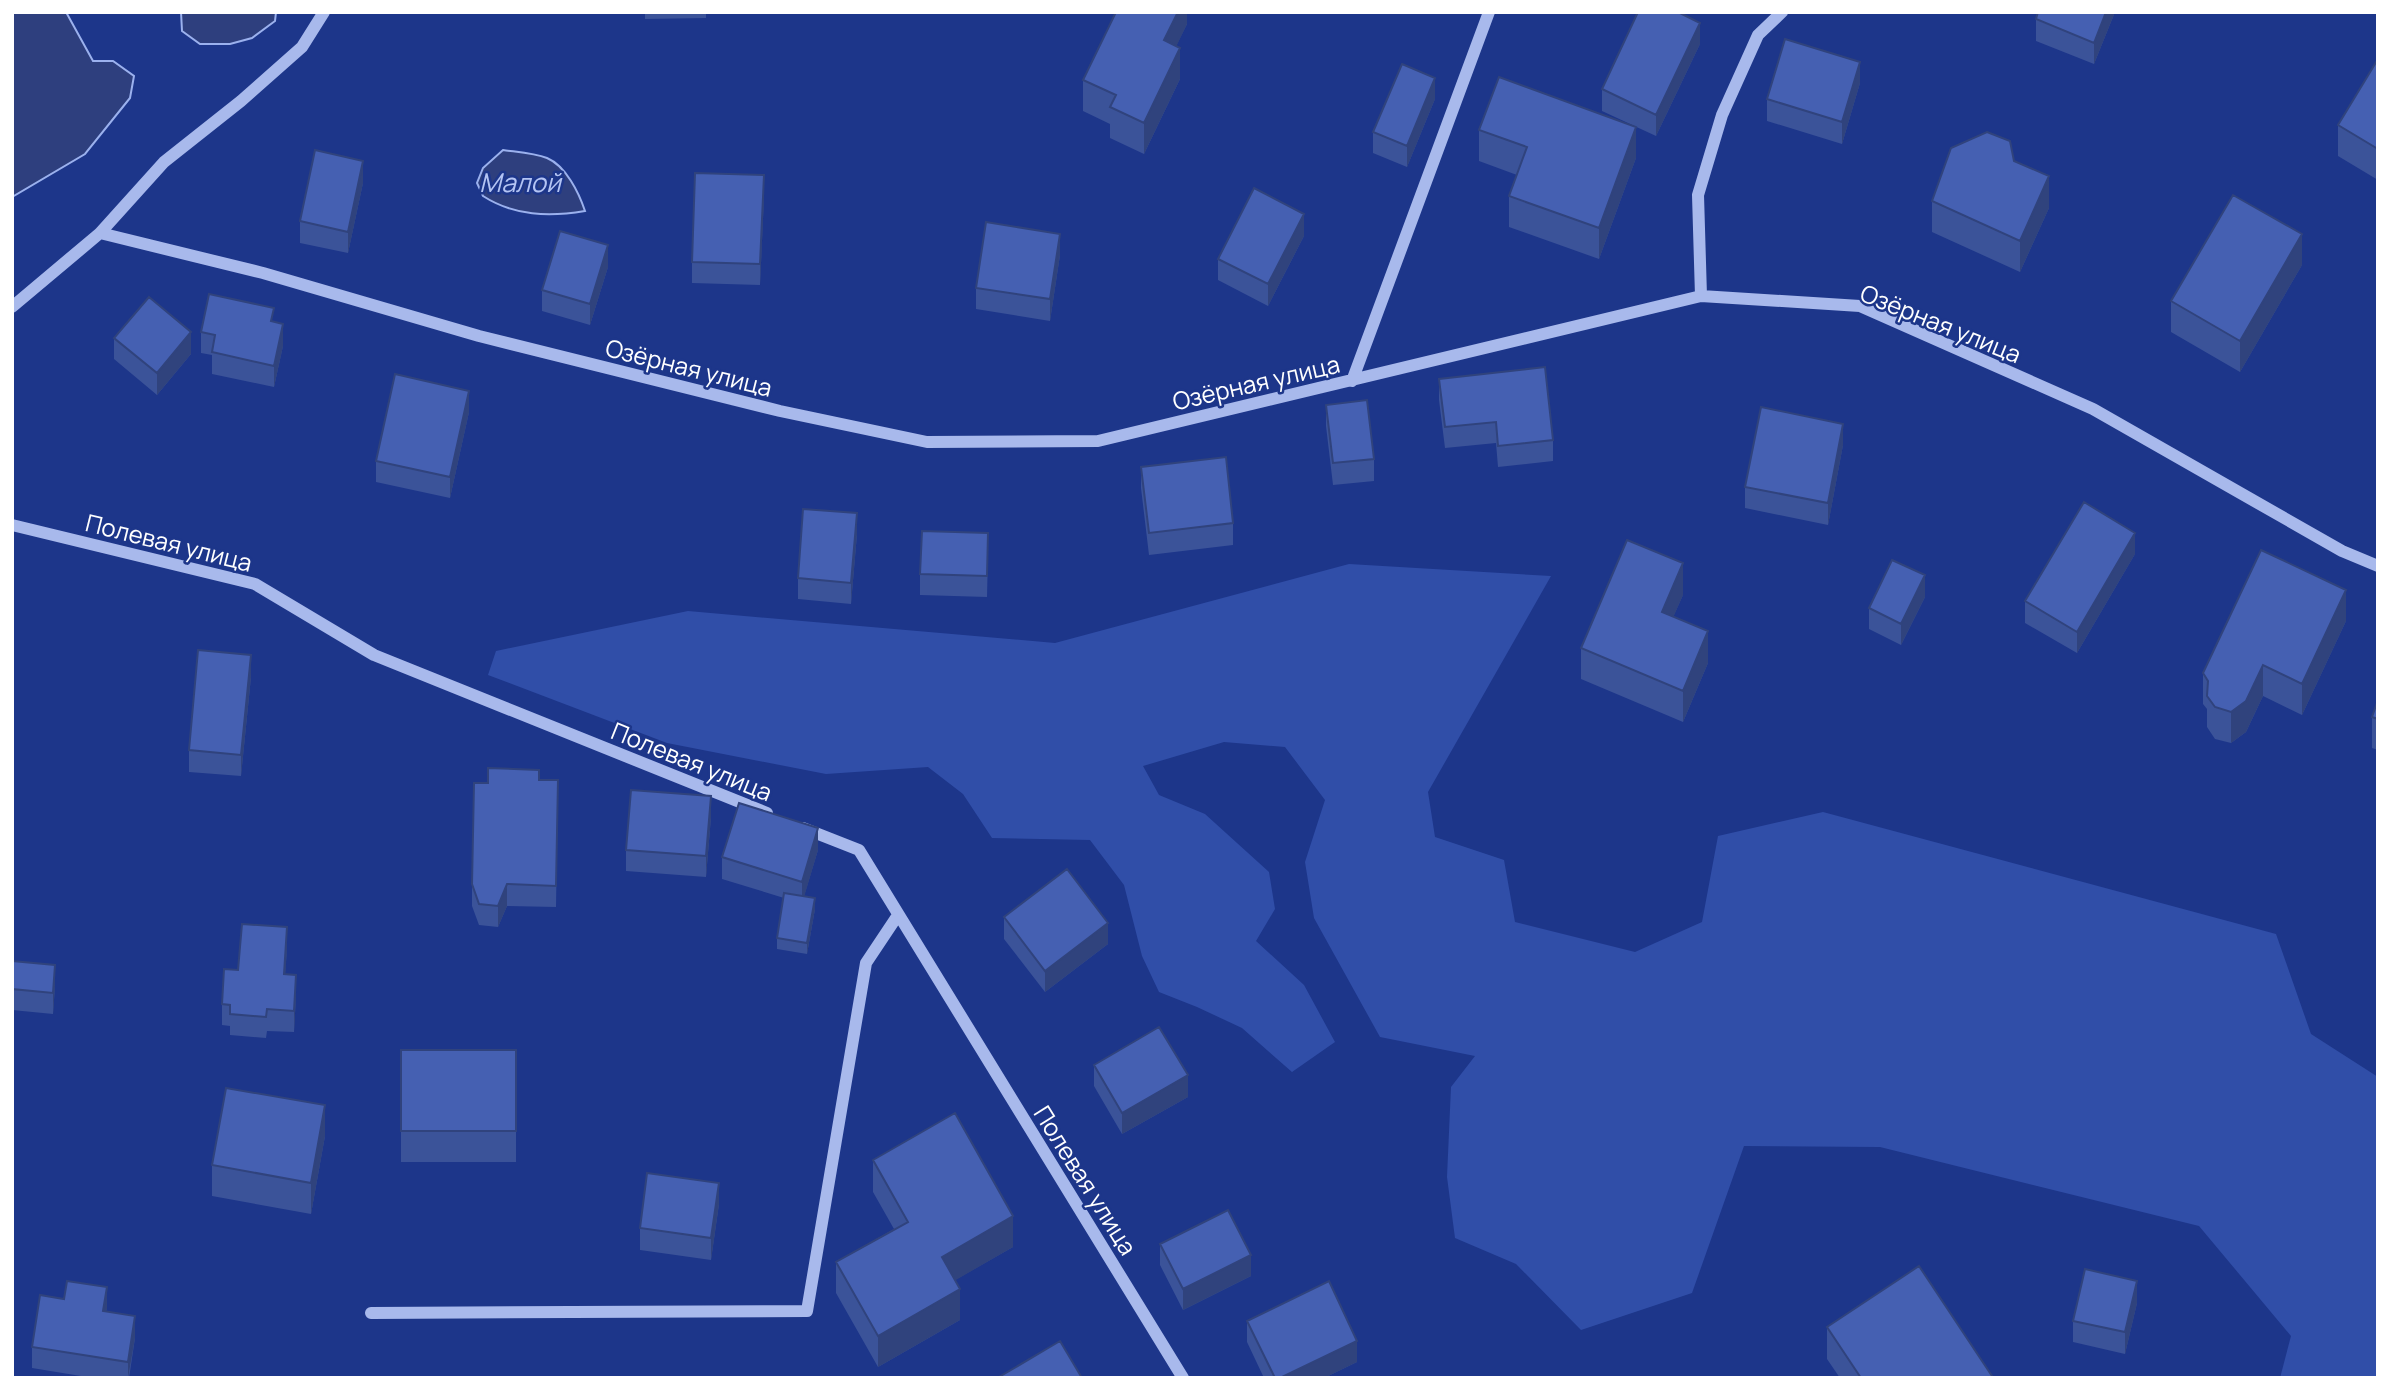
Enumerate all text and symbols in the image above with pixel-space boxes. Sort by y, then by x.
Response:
water label: Малой [479,164,563,200]
street label: Озёрная улица [1856,276,2026,370]
street label: Озёрная улица [602,330,776,404]
street label: Озёрная улица [1169,347,1343,417]
street label: Полевая улица [82,505,256,579]
street label: Полевая улица [607,714,777,808]
street label: Полевая улица [1027,1099,1145,1261]

